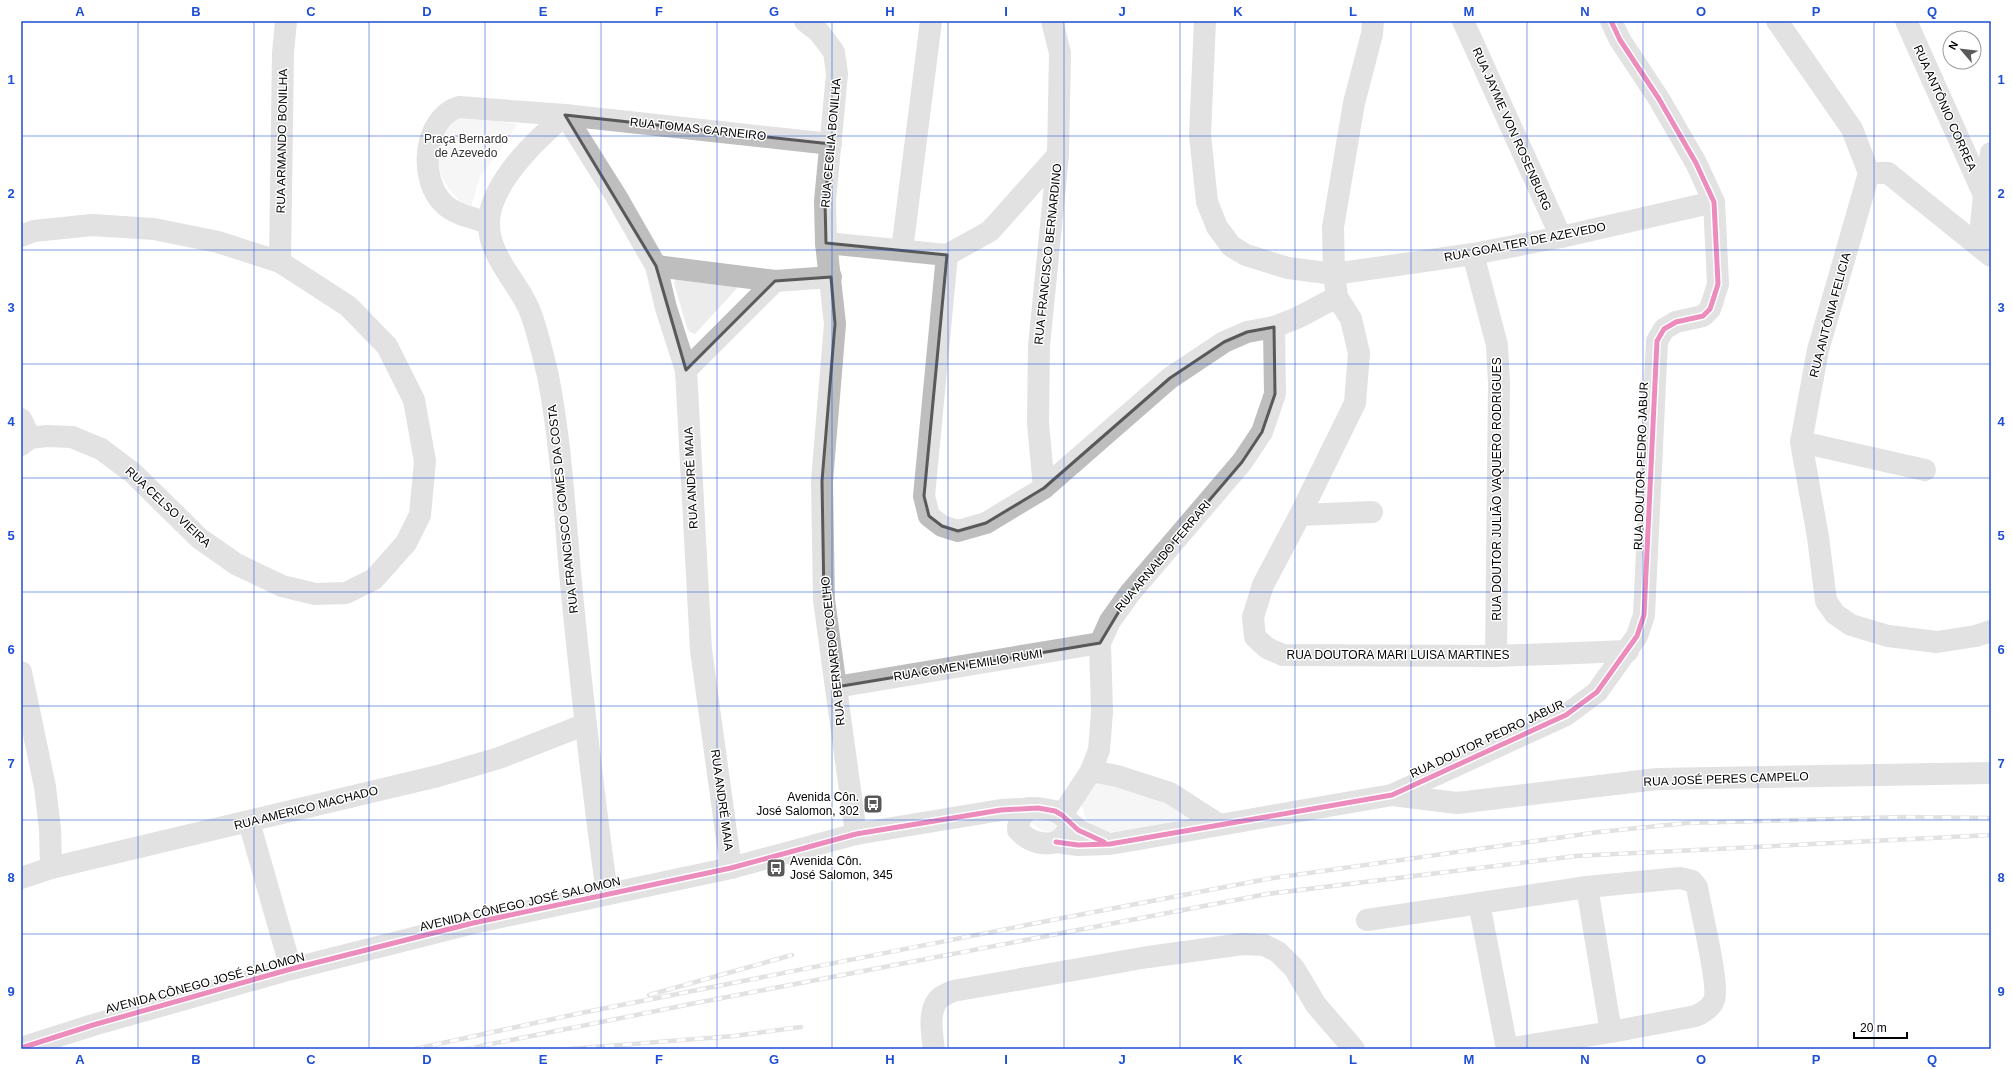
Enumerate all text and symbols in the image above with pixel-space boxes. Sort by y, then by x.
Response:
text: A [75,4,85,19]
text: B [191,4,201,19]
text: C [306,4,316,19]
text: D [422,4,432,19]
text: E [539,4,548,19]
text: F [655,4,663,19]
text: G [769,4,779,19]
text: H [885,4,895,19]
text: I [1004,4,1008,19]
text: J [1118,4,1126,19]
text: K [1233,4,1243,19]
text: L [1349,4,1357,19]
text: M [1464,4,1474,19]
text: N [1580,4,1590,19]
text: O [1696,4,1706,19]
text: P [1812,4,1821,19]
text: Q [1927,4,1937,19]
north arrow [1942,30,1982,70]
street label: RUA ANTÔNIO CORREA [1910,42,1980,174]
street label: RUA JAYME VON ROSENBURG [1470,45,1554,213]
street label: RUA ARMANDO BONILHA [274,69,290,213]
text: 1 [7,72,15,87]
text: 1 [1997,72,2005,87]
street label: RUA CECILIA BONILHA [818,78,844,208]
street label: RUA TOMAS CARNEIRO [629,115,767,143]
park label: Praça Bernardo de Azevedo [424,132,508,160]
street label: RUA FRANCISCO BERNARDINO [1032,163,1064,345]
text: 2 [7,186,15,201]
text: 2 [1997,186,2005,201]
street label: RUA GOALTER DE AZEVEDO [1443,219,1607,265]
street label: RUA ANTÔNIA FELICIA [1806,251,1853,379]
text: 3 [7,300,15,315]
text: 3 [1997,300,2005,315]
street label: RUA DOUTOR JULIÃO VAQUERO RODRIGUES [1490,357,1504,621]
street label: RUA DOUTOR PEDRO JABUR [1631,381,1651,550]
street label: RUA FRANCISCO GOMES DA COSTA [545,404,581,614]
text: 4 [7,414,15,429]
text: 4 [1997,414,2005,429]
street label: RUA ANDRÉ MAIA [680,427,701,529]
street label: RUA CELSO VIEIRA [122,464,214,550]
street label: RUA ARNALDO FERRARI [1112,497,1214,615]
text: 5 [7,528,15,543]
text: 5 [1997,528,2005,543]
street label: RUA BERNARDO COELHO [818,576,848,726]
text: 6 [7,642,15,657]
text: 6 [1997,642,2005,657]
street label: RUA COMEN EMILIO RUMI [892,646,1044,684]
street label: RUA DOUTORA MARI LUISA MARTINES [1287,648,1509,662]
street label: RUA DOUTOR PEDRO JABUR [1408,697,1567,781]
street label: RUA ANDRÉ MAIA [708,748,737,851]
text: 7 [7,756,15,771]
text: 7 [1997,756,2005,771]
street label: RUA JOSÉ PERES CAMPELO [1643,768,1809,789]
street label: RUA AMERICO MACHADO [232,783,380,833]
place label: Avenida Côn. José Salomon, 302 [756,790,859,818]
bus stop icon: Avenida Côn. José Salomon, 302 [862,793,884,815]
place label: Avenida Côn. José Salomon, 345 [790,854,893,882]
bus stop icon: Avenida Côn. José Salomon, 345 [765,857,787,879]
text: 8 [7,870,15,885]
text: 8 [1997,870,2005,885]
street label: AVENIDA CÔNEGO JOSÉ SALOMON [418,873,622,934]
street label: AVENIDA CÔNEGO JOSÉ SALOMON [104,949,306,1016]
text: 9 [7,984,15,999]
text: 9 [1997,984,2005,999]
scale bar [1854,1014,1907,1040]
text: 20 m [1860,1021,1887,1035]
text: A [75,1052,85,1067]
text: B [191,1052,201,1067]
text: C [306,1052,316,1067]
text: D [422,1052,432,1067]
text: E [539,1052,548,1067]
text: F [655,1052,663,1067]
text: G [769,1052,779,1067]
text: H [885,1052,895,1067]
text: I [1004,1052,1008,1067]
text: J [1118,1052,1126,1067]
text: K [1233,1052,1243,1067]
text: L [1349,1052,1357,1067]
text: M [1464,1052,1474,1067]
text: N [1580,1052,1590,1067]
text: O [1696,1052,1706,1067]
text: P [1812,1052,1821,1067]
text: Q [1927,1052,1937,1067]

